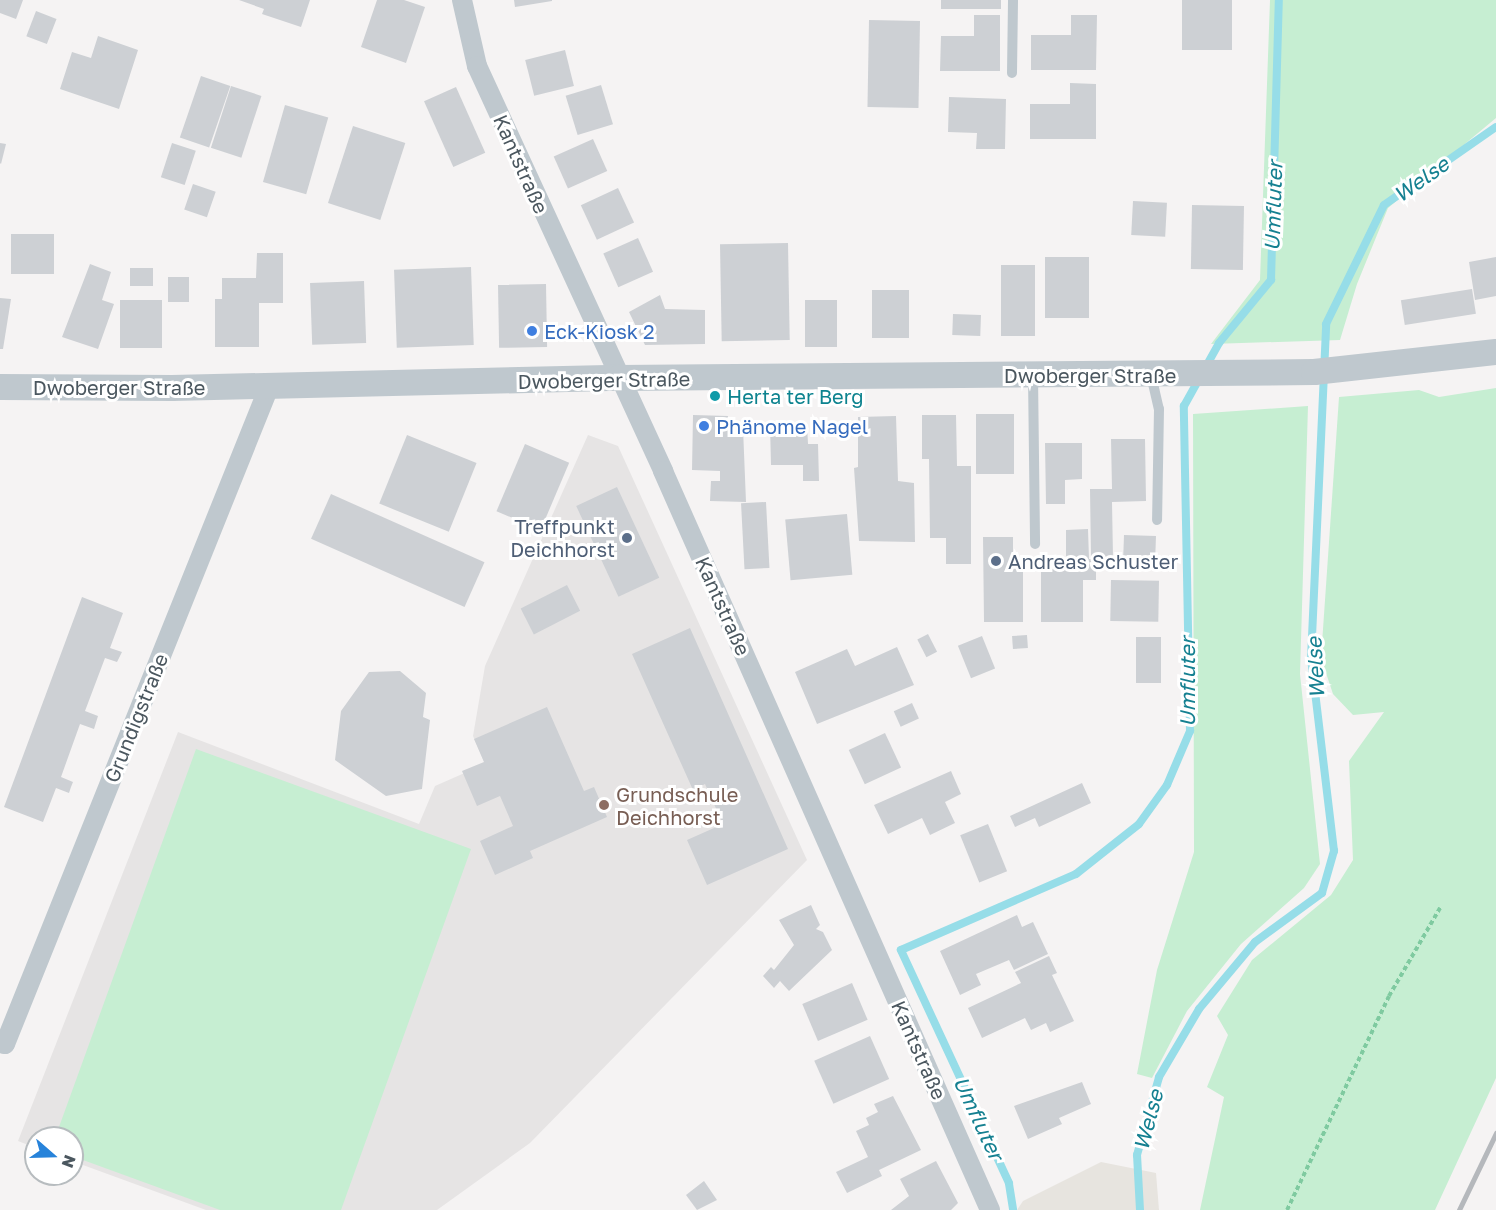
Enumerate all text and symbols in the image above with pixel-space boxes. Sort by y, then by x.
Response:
street label: Kantstraße [489,111,553,217]
water label: Welse [1389,151,1453,207]
water label: Umfluter [1259,161,1287,251]
place label: Eck-Kiosk 2 [544,319,655,343]
marker: Eck-Kiosk 2 [525,324,539,338]
street label: Dwoberger Straße [1004,363,1176,387]
street label: Dwoberger Straße [517,366,691,394]
street label: Dwoberger Straße [33,375,205,399]
place label: Herta ter Berg [727,384,864,408]
marker: Herta ter Berg [708,389,722,403]
place label: Phänome Nagel [716,414,868,438]
marker: Phänome Nagel [697,419,711,433]
place label: Treffpunkt Deichhorst [510,514,615,561]
marker: Treffpunkt Deichhorst [620,531,634,545]
place label: Andreas Schuster [1008,549,1178,573]
street label: Kantstraße [691,553,755,659]
marker: Andreas Schuster [989,554,1003,568]
water label: Umfluter [1174,637,1200,727]
water label: Welse [1301,637,1329,699]
street label: Grundigstraße [99,650,173,786]
place label: Grundschule Deichhorst [616,782,738,829]
marker: Grundschule Deichhorst [597,798,611,812]
street label: Kantstraße [887,997,951,1103]
water label: Umfluter [949,1072,1009,1164]
water label: Welse [1128,1087,1168,1153]
north arrow [24,1126,84,1186]
text: N [58,1152,81,1171]

